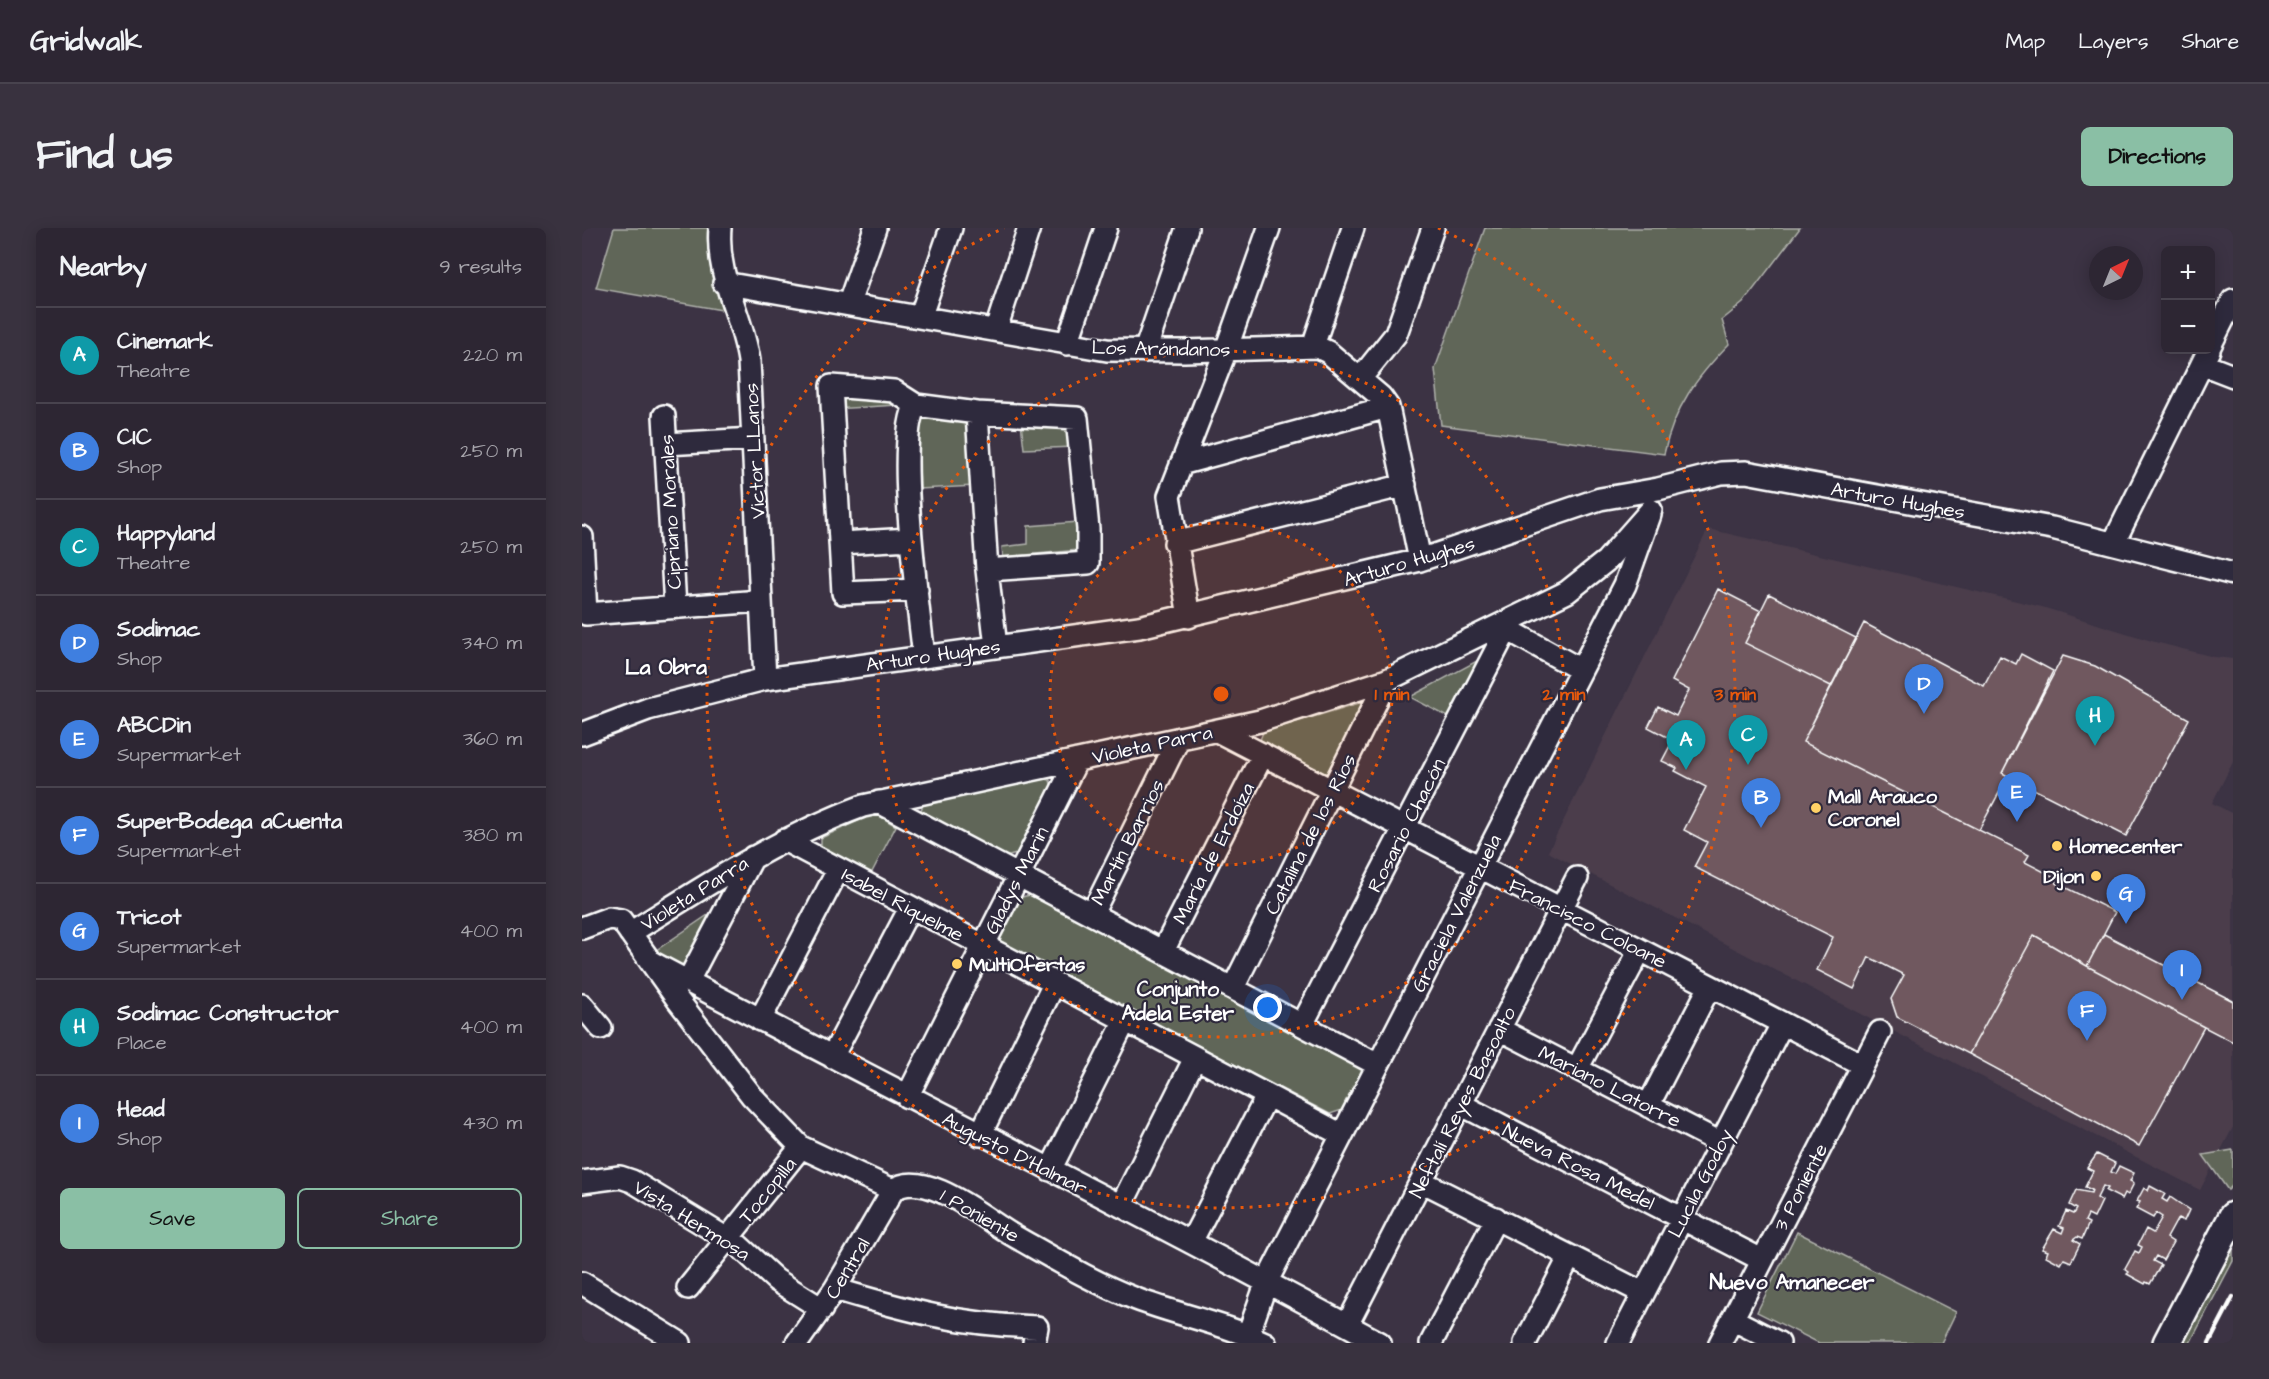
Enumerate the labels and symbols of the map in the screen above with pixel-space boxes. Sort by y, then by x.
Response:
north arrow [2089,246,2143,300]
street label: Los Arándanos [1091,334,1231,364]
street label: Victor LLanos [737,382,773,519]
street label: Cipriano Morales [653,434,689,590]
street label: Arturo Hughes [1828,475,1967,528]
street label: Arturo Hughes [1340,530,1479,595]
street label: Arturo Hughes [864,633,1002,680]
district label: La Obra [625,653,707,682]
pin: D [1904,664,1944,714]
text: 1 min [1374,682,1410,707]
text: 2 min [1541,682,1586,707]
text: 3 min [1713,682,1756,707]
centre of rings [1211,684,1231,704]
pin: H [2076,696,2114,746]
pin: C [1728,716,1768,765]
street label: Violeta Parra [1090,719,1215,771]
pin: A [1666,720,1706,770]
street label: Catalina de los Ríos [1258,749,1364,920]
street label: Rosario Chacón [1361,754,1453,897]
pin: E [1998,772,2036,822]
street label: Martín Barrios [1084,775,1172,910]
street label: María de Erdoíza [1166,778,1262,929]
pin: B [1742,778,1780,828]
place label: Mall Arauco Coronel [1828,783,1938,834]
marker: Mall Arauco Coronel [1809,801,1823,815]
street label: Gladys Marin [978,822,1057,939]
street label: Graciela Valenzuela [1405,830,1509,997]
place label: Homecenter [2069,833,2183,861]
marker: Homecenter [2050,839,2064,853]
street label: Violeta Parra [635,850,754,938]
street label: Isabel Riquelme [837,861,969,949]
place label: Dijon [2043,863,2084,891]
marker: Dijon [2089,869,2103,883]
street label: Francisco Coloane [1504,872,1671,976]
pin: G [2106,874,2146,924]
pin: I [2162,950,2202,1000]
place label: MultiOfertas [969,951,1085,979]
marker: MultiOfertas [950,957,964,971]
district label: Conjunto Adela Ester [1122,975,1235,1028]
pin: F [2068,992,2106,1041]
your location [1253,993,1282,1022]
street label: Neftalí Reyes Basoalto [1403,1002,1524,1203]
street label: Mariano Latorre [1533,1039,1686,1135]
street label: Augusto D'Halmar [937,1105,1092,1203]
street label: Nueva Rosa Medel [1498,1116,1659,1217]
street label: Lucila Godoy [1661,1124,1741,1243]
street label: 3 Poniente [1767,1139,1835,1236]
street label: Tocopilla [732,1151,803,1230]
street label: Vista Hermosa [628,1174,755,1268]
street label: 1 Poniente [935,1182,1024,1250]
street label: Central [818,1232,877,1305]
district label: Nuevo Amanecer [1710,1268,1875,1297]

